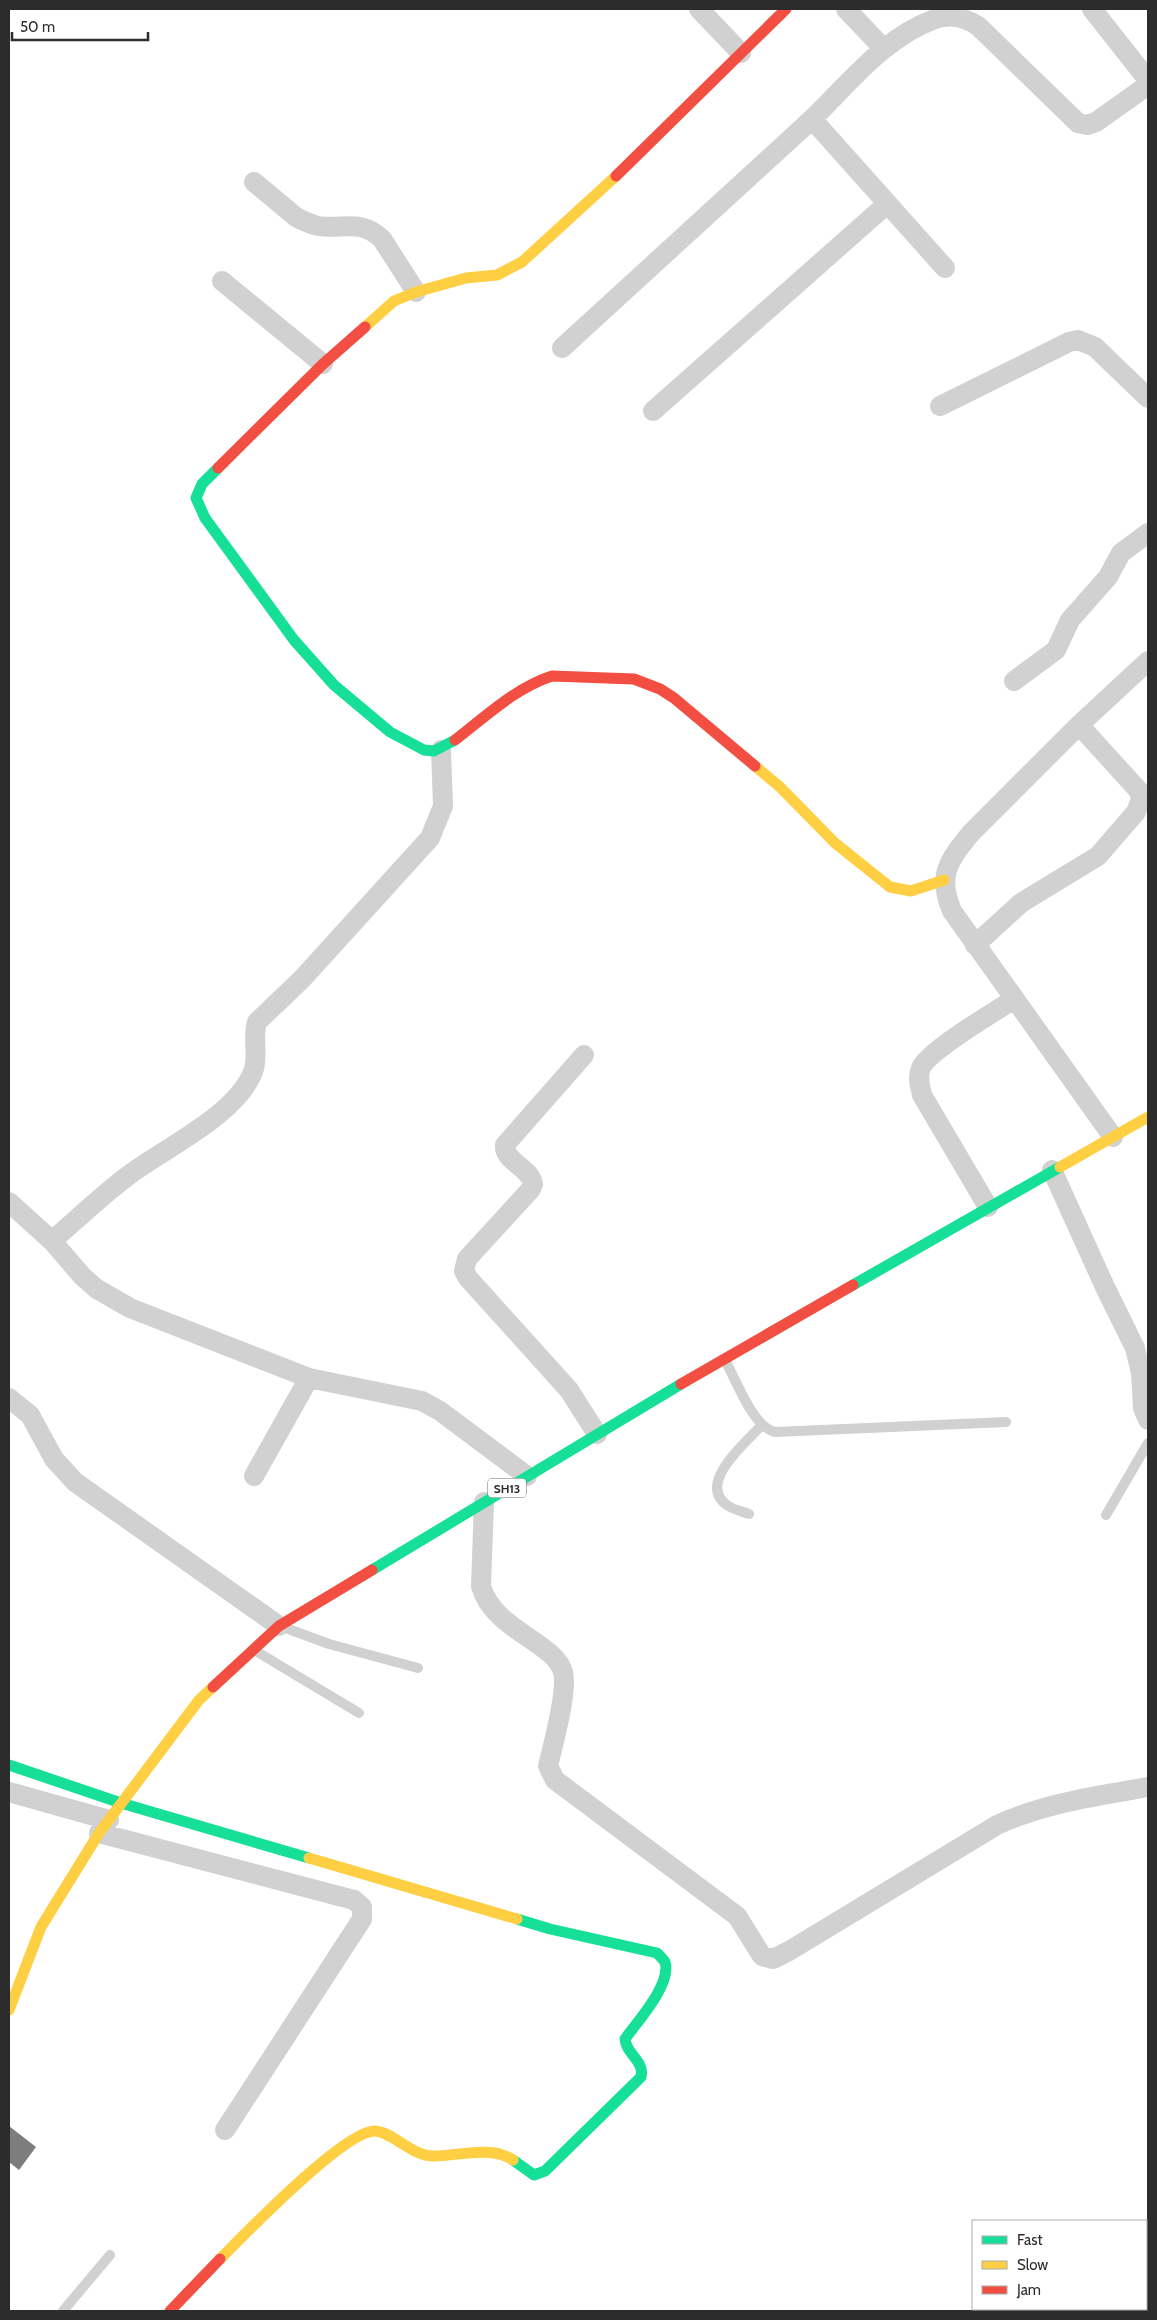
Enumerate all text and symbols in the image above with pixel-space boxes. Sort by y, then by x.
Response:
scale bar [12,10,149,42]
text: 50 m [20,18,55,36]
road number: SH13 [488,1479,526,1498]
legend [972,2220,1147,2310]
text: Fast [1017,2231,1042,2249]
text: Slow [1017,2256,1048,2274]
text: Jam [1016,2281,1041,2299]

